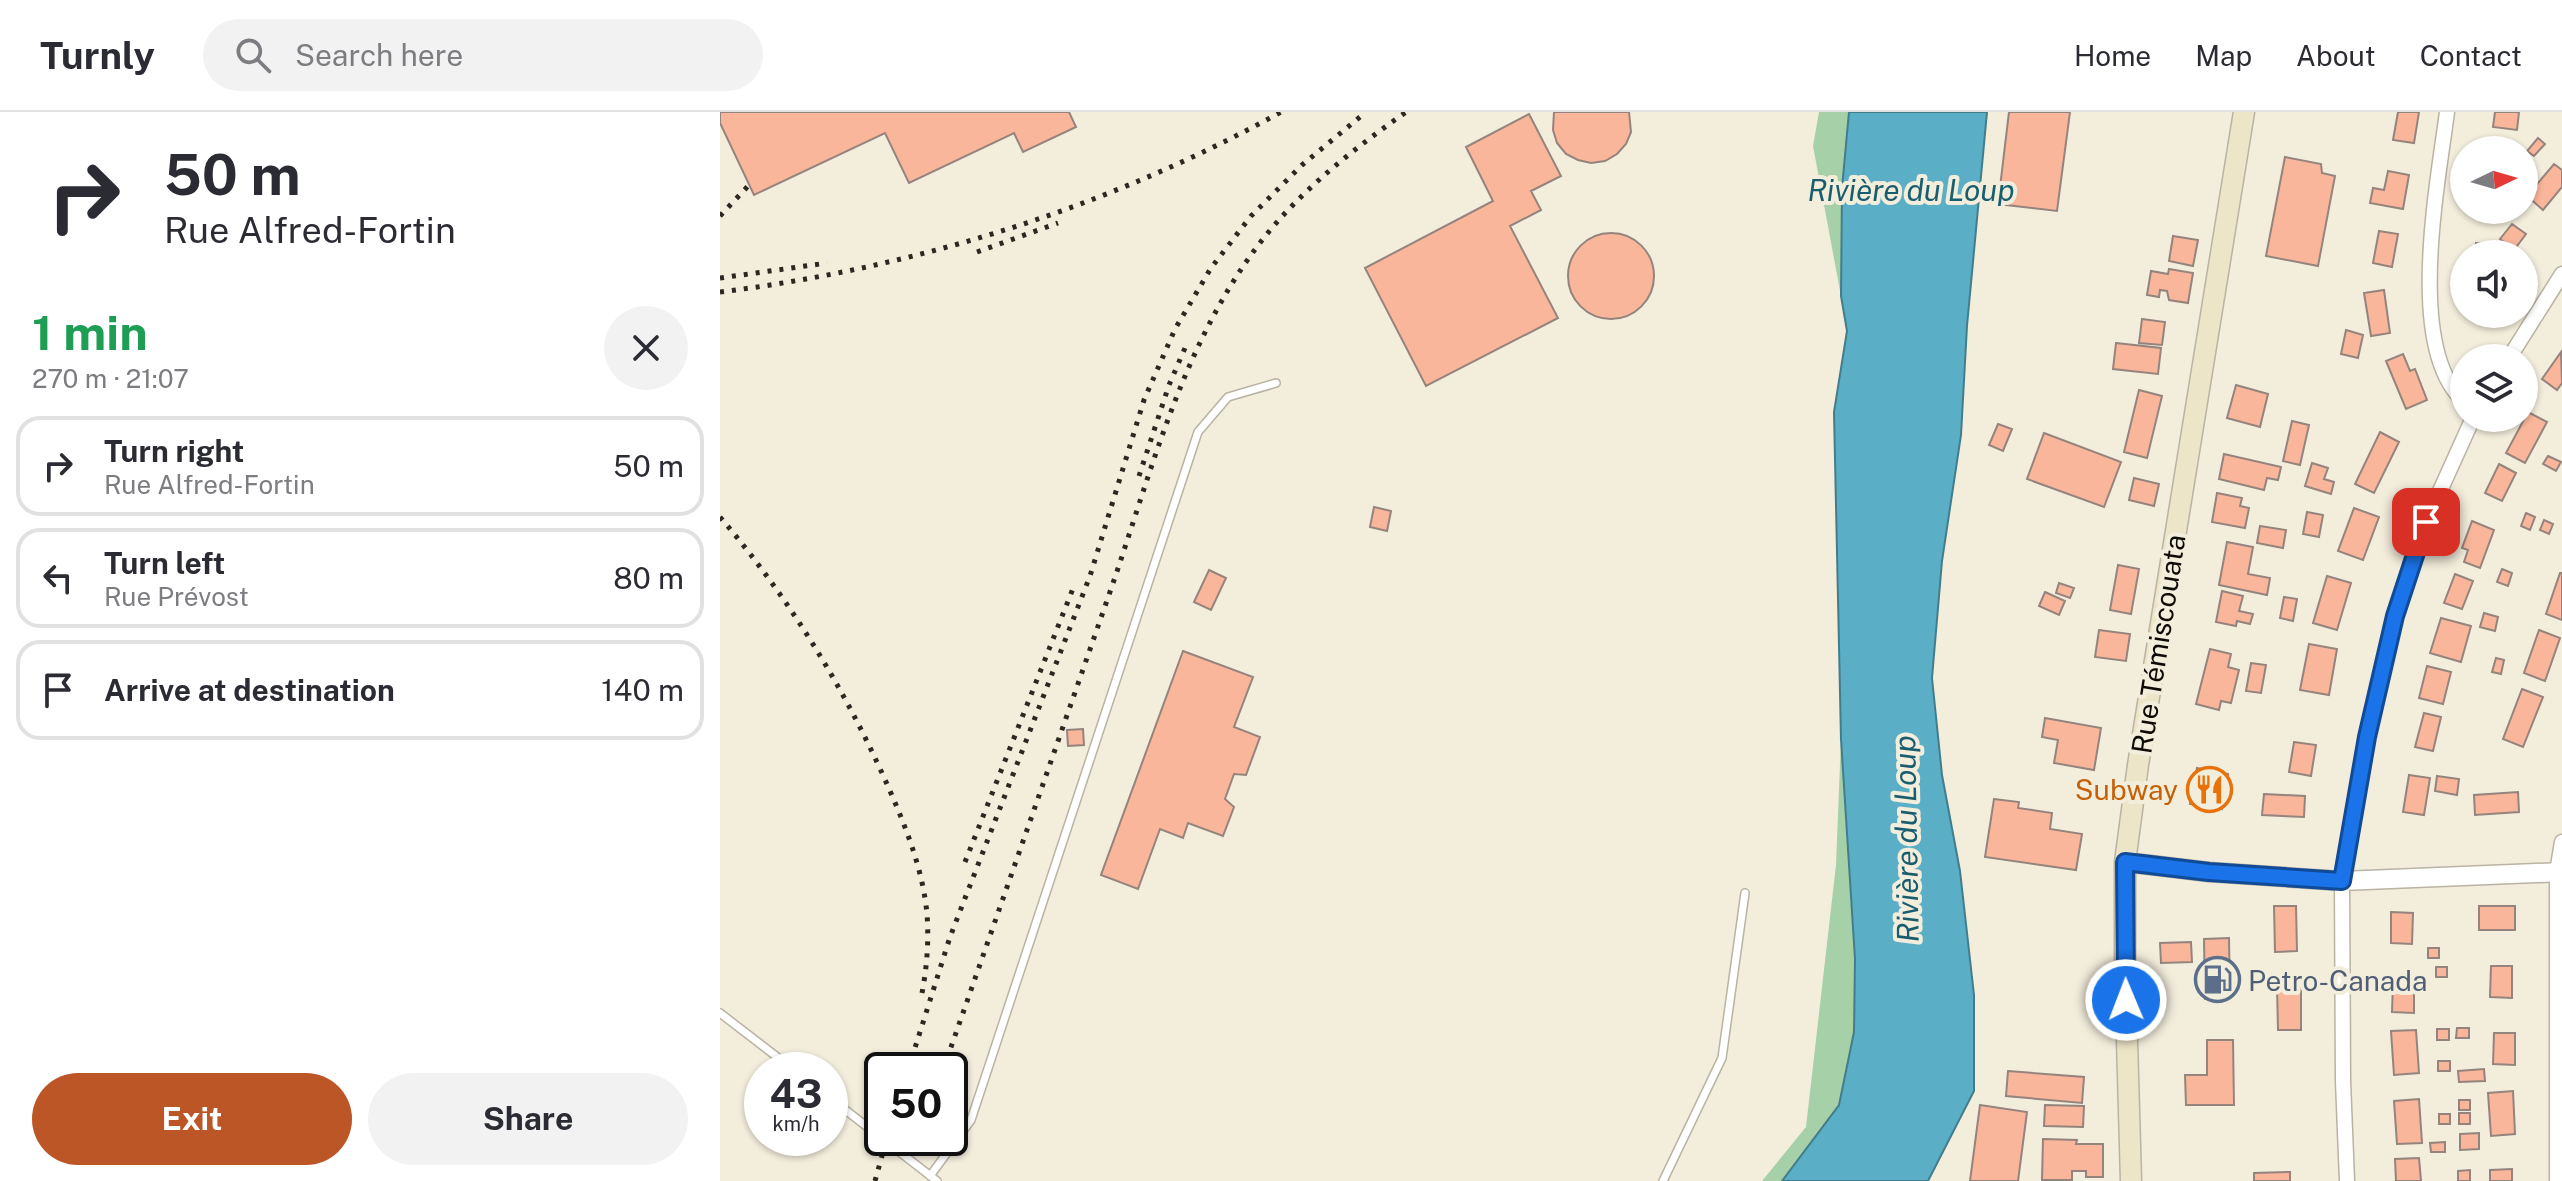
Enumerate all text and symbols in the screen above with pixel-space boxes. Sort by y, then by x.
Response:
search box [203,19,763,91]
text: Turnly [40,33,155,78]
icon: search [231,33,275,77]
text: Search here [295,37,463,73]
text: Home [2074,39,2151,72]
text: Map [2195,39,2252,72]
text: About [2296,39,2376,72]
text: Contact [2420,39,2522,72]
north arrow [2450,136,2538,224]
map controls [2450,136,2538,432]
text: 50 m [164,142,301,208]
icon: right [32,144,136,248]
water label: Rivière du Loup [1807,172,2015,208]
text: Rue Alfred-Fortin [164,209,456,251]
button: sound [2450,240,2538,328]
text: 1 min [32,304,148,361]
button: close [604,306,688,390]
button: layers [2450,344,2538,432]
text: 270 m · 21:07 [32,363,189,394]
text: Turn right [104,433,244,469]
icon: right [36,444,80,488]
text: 50 m [613,448,684,484]
text: Rue Alfred-Fortin [104,469,315,500]
pin [2392,488,2460,556]
icon: arrive [2404,500,2448,544]
street label: Rue Témiscouata [2124,532,2192,756]
text: Turn left [104,545,225,581]
icon: left [36,556,80,600]
text: 80 m [613,560,684,596]
text: Rue Prévost [104,581,249,612]
icon: arrive [36,668,80,712]
text: Arrive at destination [104,672,395,708]
text: 140 m [601,672,684,708]
water label: Rivière du Loup [1886,735,1926,943]
restaurant icon: Subway [2185,765,2233,813]
place label: Subway [2075,773,2178,806]
fuel station icon: Petro-Canada [2193,956,2241,1004]
position arrow [2084,958,2168,1042]
place label: Petro-Canada [2248,964,2427,997]
speed limit sign: 50 [864,1052,968,1156]
text: 43 [770,1070,822,1117]
button: Exit [32,1073,352,1165]
button: Share [368,1073,688,1165]
text: km/h [772,1112,820,1136]

